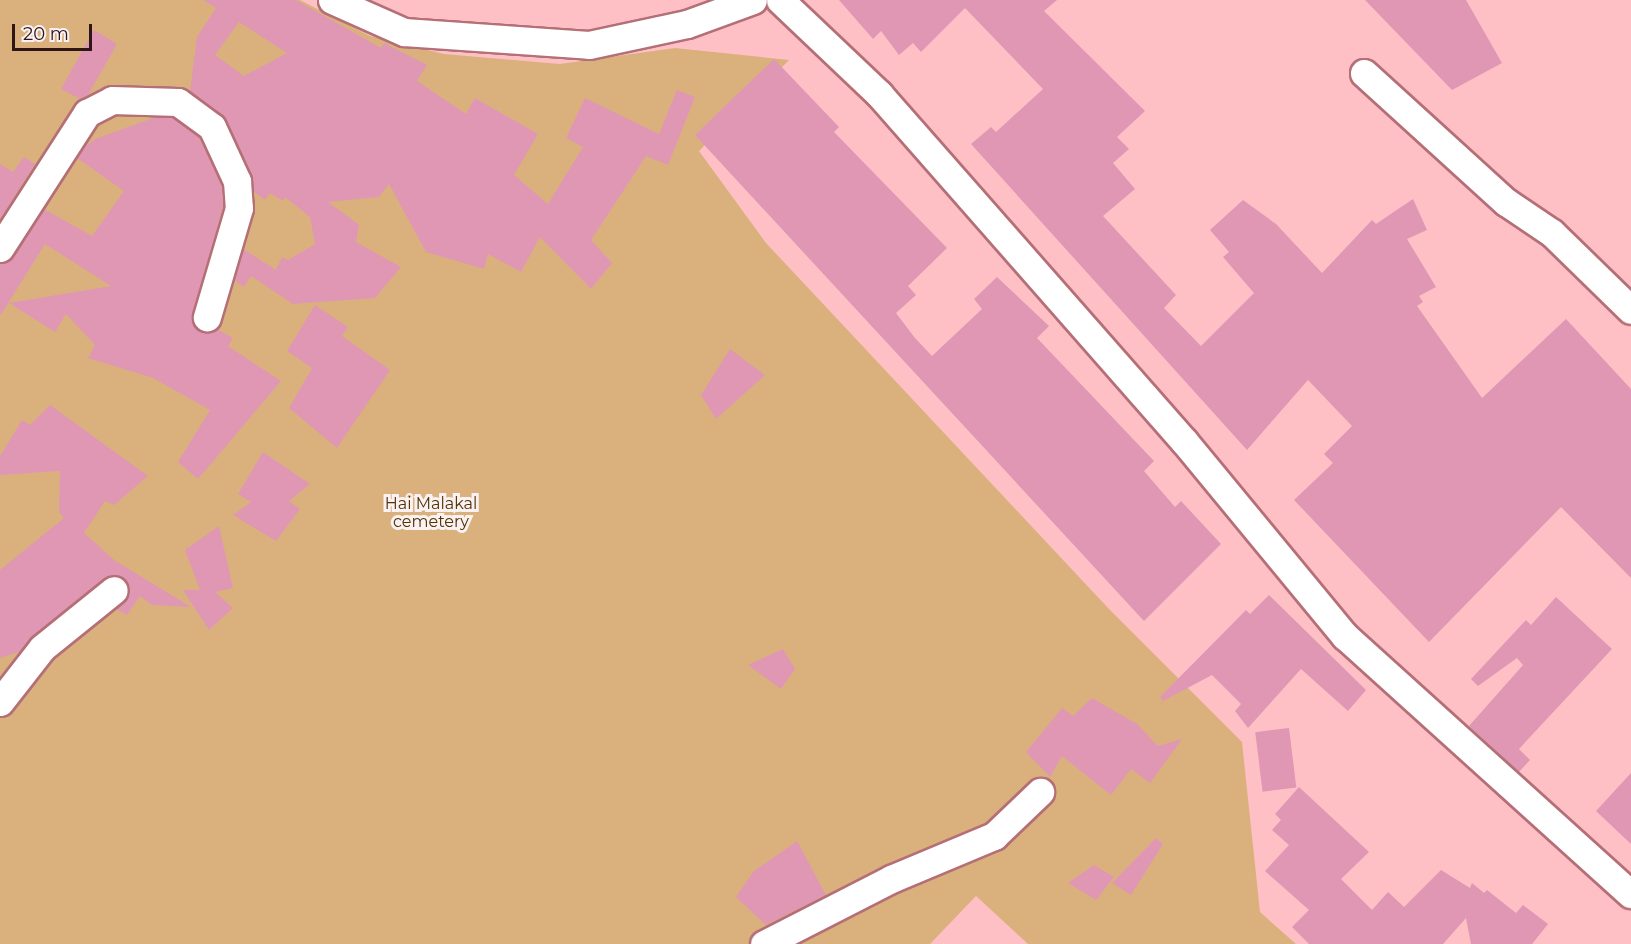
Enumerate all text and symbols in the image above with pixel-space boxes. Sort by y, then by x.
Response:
scale bar [15,12,94,50]
text: 20 m [23,23,69,45]
park label: Hai Malakal cemetery [385,494,477,532]

